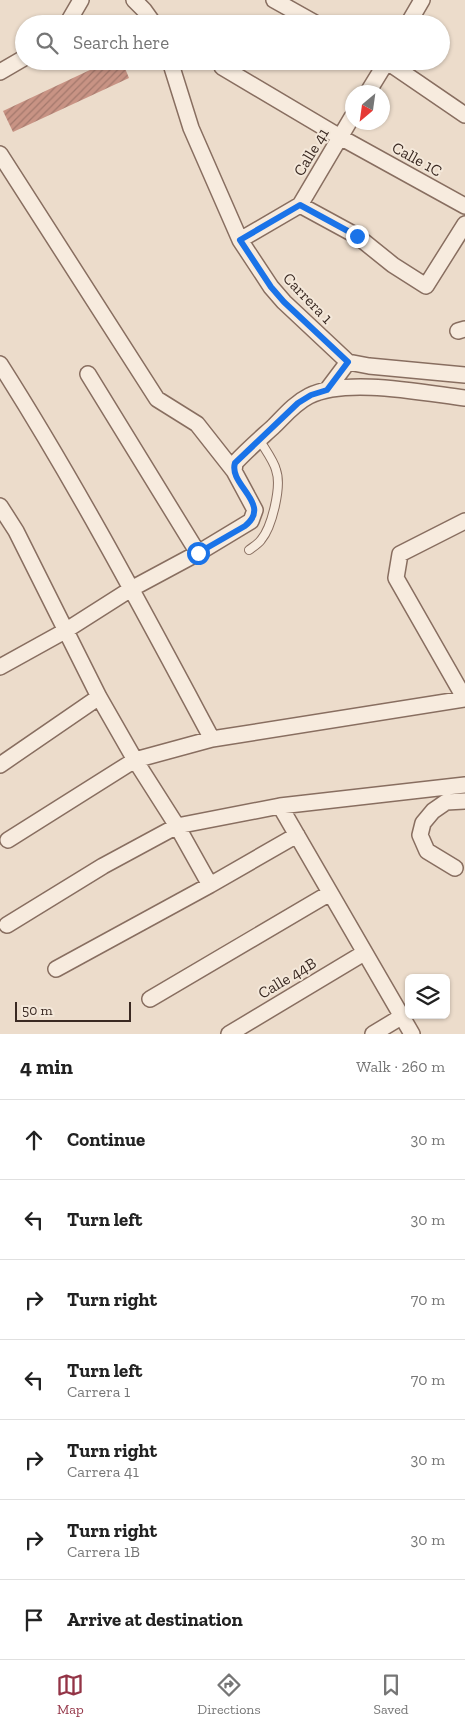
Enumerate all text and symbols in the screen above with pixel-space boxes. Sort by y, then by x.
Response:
search box [15,15,450,70]
icon: search [33,29,61,57]
text: Search here [73,31,169,54]
north arrow [345,85,390,130]
street label: Calle 41 [289,125,333,179]
street label: Calle 1C [389,138,445,180]
route end [346,225,369,248]
street label: Carrera 1 [279,269,337,327]
route start [187,542,210,565]
street label: Calle 44B [254,953,320,1003]
map controls [405,974,450,1019]
button: layers [405,974,450,1019]
scale bar [15,999,131,1022]
text: 50 m [22,1002,53,1019]
text: 4 min [20,1054,73,1079]
text: Walk · 260 m [356,1057,445,1076]
icon: ahead [20,1126,48,1154]
text: Continue [67,1128,145,1151]
text: 30 m [411,1130,445,1149]
icon: left [20,1206,48,1234]
text: Turn left [67,1208,142,1231]
text: 30 m [411,1210,445,1229]
icon: right [20,1286,48,1314]
text: Turn right [67,1288,157,1311]
text: 70 m [411,1290,445,1309]
text: Turn left [67,1359,142,1382]
icon: left [20,1366,48,1394]
text: 70 m [411,1370,445,1389]
text: Carrera 1 [67,1382,130,1401]
text: Turn right [67,1439,157,1462]
icon: right [20,1446,48,1474]
text: 30 m [411,1450,445,1469]
text: Carrera 41 [67,1462,139,1481]
text: Turn right [67,1519,157,1542]
icon: right [20,1526,48,1554]
text: 30 m [411,1530,445,1549]
text: Carrera 1B [67,1542,140,1561]
icon: arrive [20,1606,48,1634]
text: Arrive at destination [67,1608,243,1631]
tab: Map [56,1671,84,1718]
tab: Directions [197,1671,261,1718]
tab: Saved [373,1671,409,1718]

